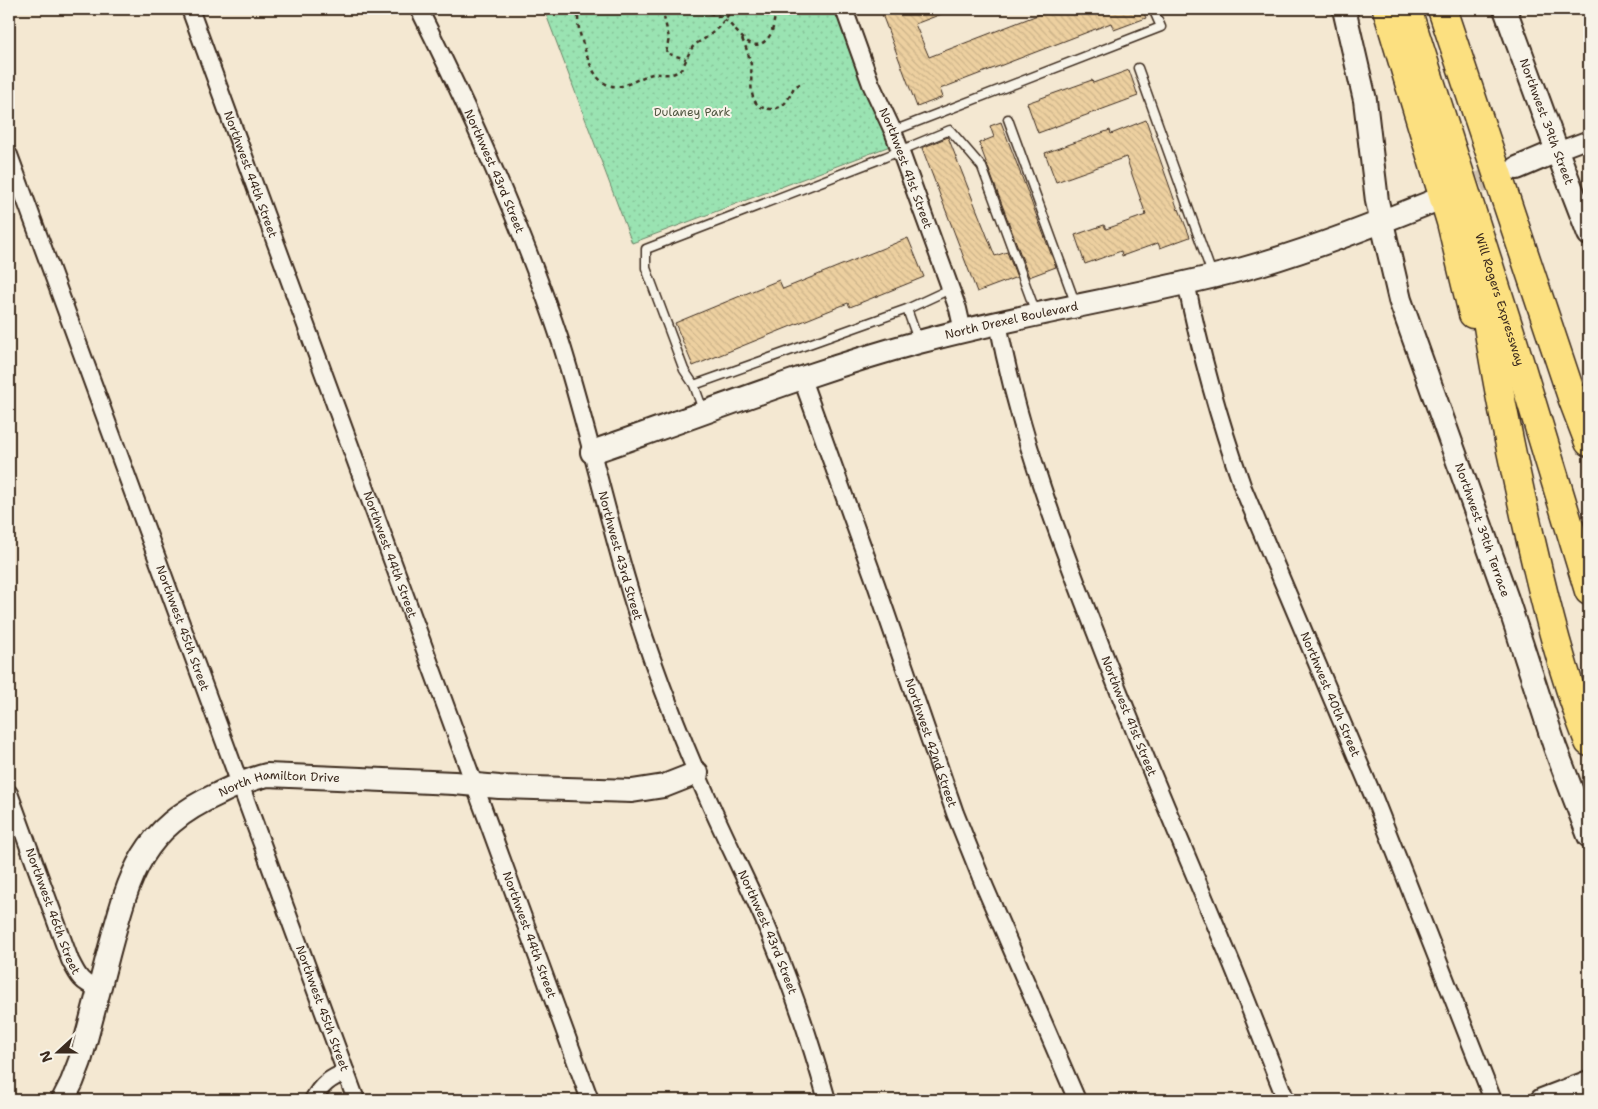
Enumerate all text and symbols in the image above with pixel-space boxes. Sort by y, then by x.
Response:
street label: Northwest 39th Street [1516,56,1577,187]
park label: Dulaney Park [654,104,730,120]
street label: Northwest 41st Street [875,105,936,231]
street label: Northwest 43rd Street [460,107,528,236]
street label: Northwest 44th Street [220,109,281,240]
street label: Will Rogers Expressway [1471,231,1528,368]
street label: North Drexel Boulevard [943,298,1080,343]
street label: Northwest 39th Terrace [1451,461,1514,599]
street label: Northwest 44th Street [359,489,421,620]
street label: Northwest 43rd Street [595,489,646,622]
street label: Northwest 45th Street [152,563,213,693]
street label: Northwest 40th Street [1297,629,1364,759]
street label: Northwest 41st Street [1097,654,1160,779]
street label: Northwest 42nd Street [901,676,960,810]
street label: North Hamilton Drive [216,766,341,801]
street label: Northwest 46th Street [22,846,84,978]
street label: Northwest 43rd Street [734,867,801,997]
street label: Northwest 44th Street [499,869,560,1000]
street label: Northwest 45th Street [292,943,353,1074]
north arrow [32,1026,82,1076]
text: N [35,1048,56,1065]

